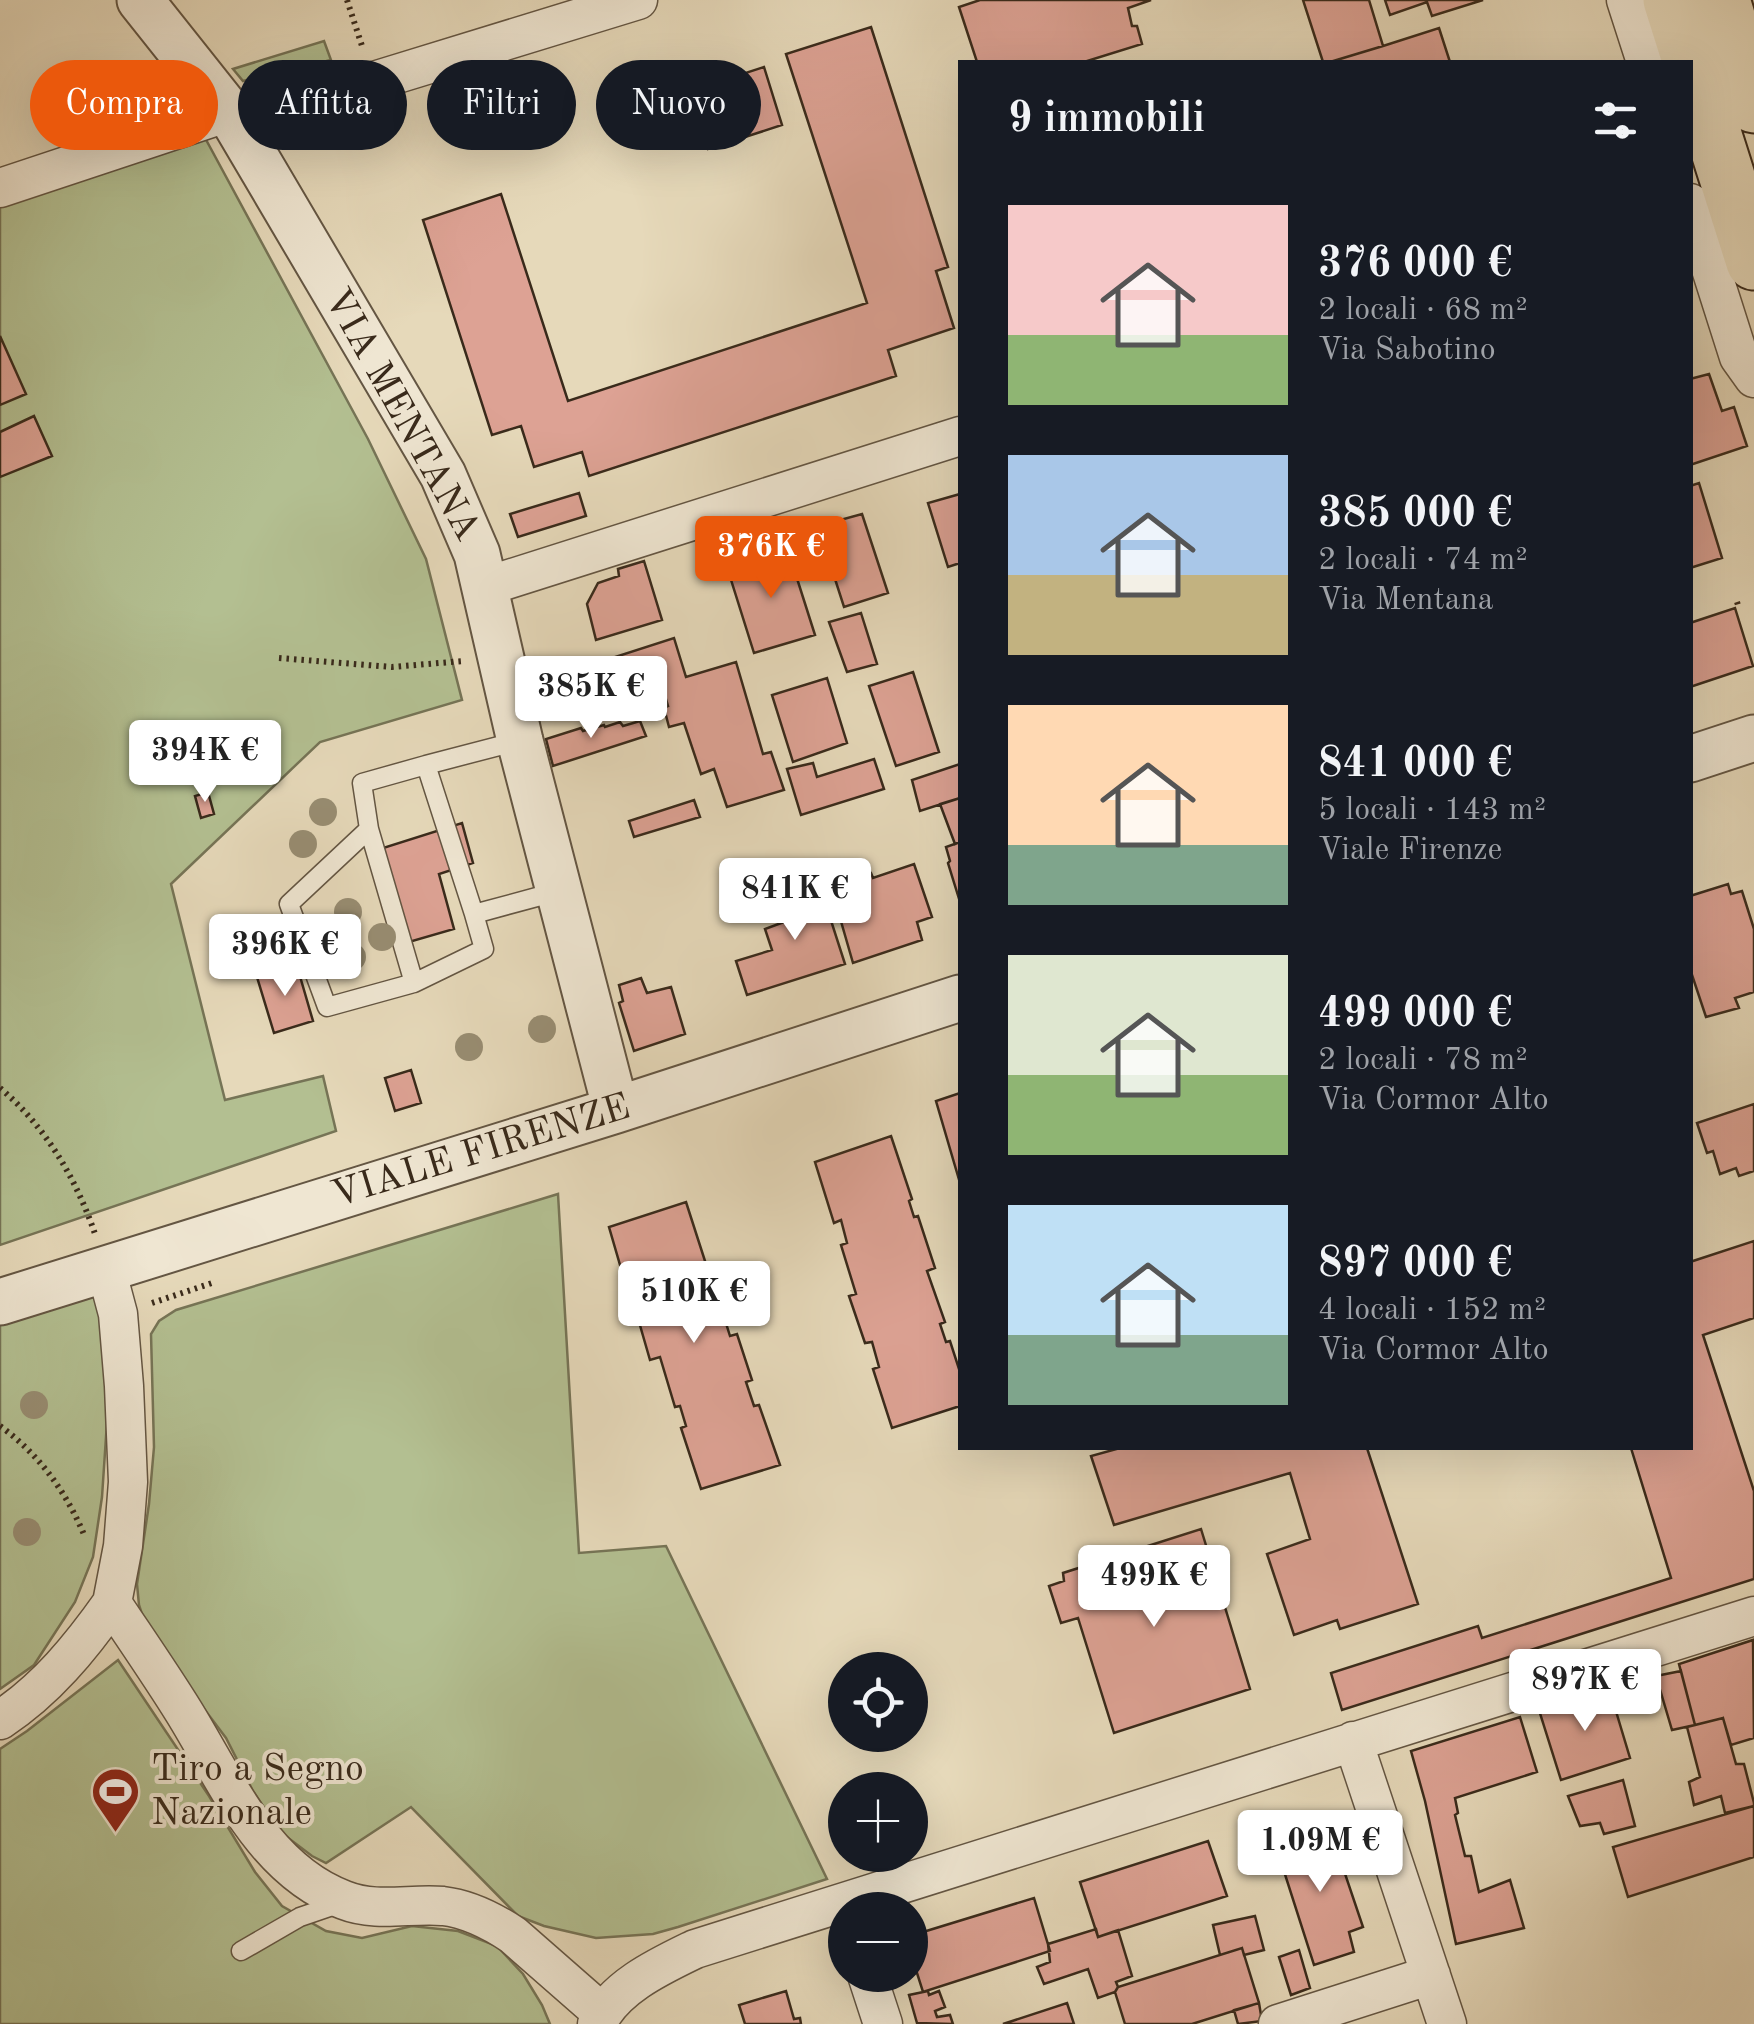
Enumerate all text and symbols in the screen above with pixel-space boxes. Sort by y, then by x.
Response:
chip: Compra [30,60,218,150]
chip: Affitta [238,60,407,150]
chip: Filtri [427,60,576,150]
chip: Nuovo [596,60,761,150]
icon: filters [1588,93,1643,148]
text: 9 immobili [1008,99,1205,141]
text: 376 000 € [1318,244,1512,286]
icon: home [1088,245,1208,365]
street label: VIA MENTANA [316,283,486,547]
text: 2 locali · 68 m² [1318,295,1528,327]
text: Via Sabotino [1318,335,1496,367]
text: 385 000 € [1318,494,1512,536]
icon: home [1088,495,1208,615]
pin: 376K € [690,516,852,601]
text: 376K € [717,532,825,564]
text: 2 locali · 74 m² [1318,545,1528,577]
text: Via Mentana [1318,585,1494,617]
pin: 385K € [510,656,672,741]
text: 385K € [537,672,645,704]
pin: 394K € [124,720,286,805]
text: 394K € [151,736,259,768]
text: 841 000 € [1318,744,1512,786]
icon: home [1088,745,1208,865]
text: 5 locali · 143 m² [1318,795,1546,827]
text: Viale Firenze [1318,835,1502,867]
pin: 841K € [714,858,876,943]
text: 841K € [741,874,849,906]
pin: 396K € [204,914,366,999]
text: 396K € [231,930,339,962]
text: 499 000 € [1318,994,1512,1036]
icon: home [1088,995,1208,1115]
text: 2 locali · 78 m² [1318,1045,1528,1077]
text: Via Cormor Alto [1318,1085,1549,1117]
street label: VIALE FIRENZE [327,1089,635,1215]
text: 897 000 € [1318,1244,1512,1286]
icon: home [1088,1245,1208,1365]
pin: 510K € [613,1261,775,1346]
text: 510K € [640,1277,748,1309]
text: 4 locali · 152 m² [1318,1295,1546,1327]
text: Via Cormor Alto [1318,1335,1549,1367]
pin: 499K € [1073,1545,1235,1630]
text: 499K € [1100,1561,1208,1593]
pin: 897K € [1504,1649,1666,1734]
map controls [828,1652,928,1992]
button: locate [828,1652,928,1752]
text: 897K € [1531,1665,1639,1697]
place label: Tiro a Segno Nazionale [151,1751,364,1833]
sports icon: Tiro a Segno Nazionale [90,1766,142,1834]
button: + [828,1772,928,1872]
pin: 1.09M € [1228,1810,1412,1895]
text: 1.09M € [1260,1826,1380,1858]
button: − [828,1892,928,1992]

